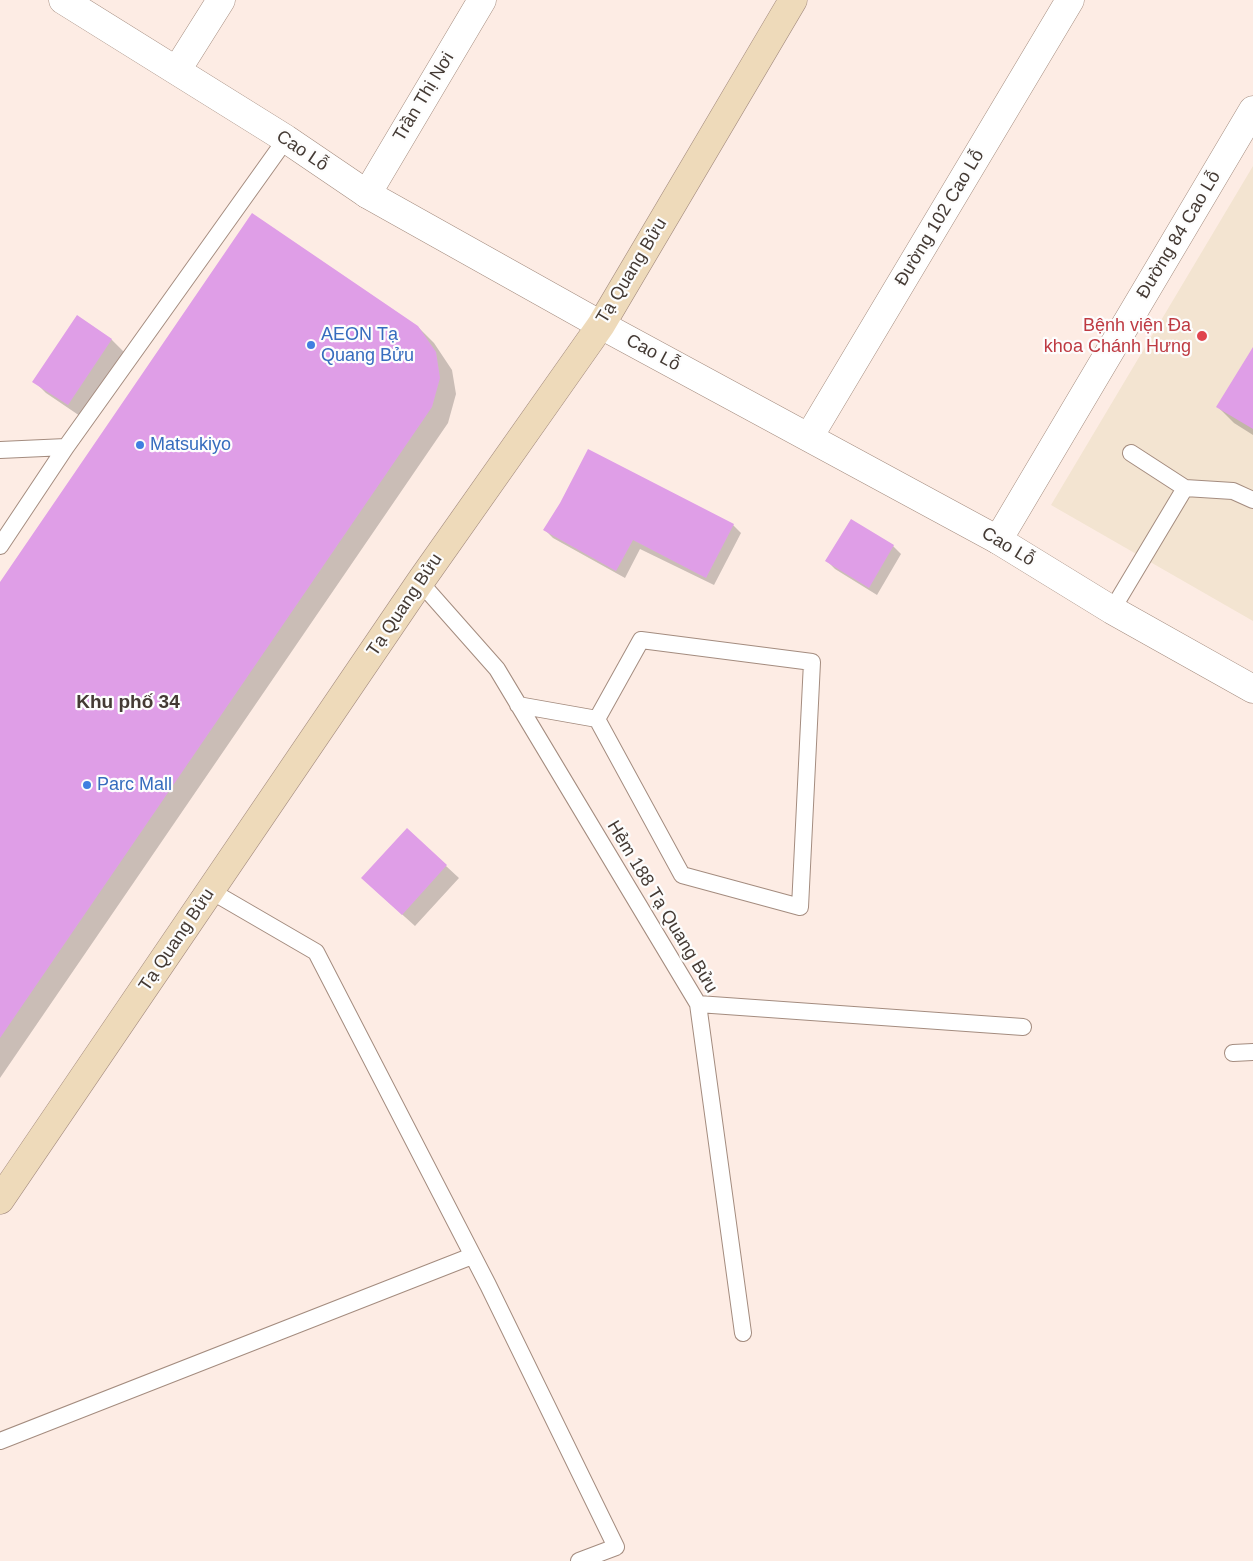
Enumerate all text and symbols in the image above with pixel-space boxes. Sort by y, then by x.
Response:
street label: Trần Thị Nơi [389,49,459,145]
street label: Cao Lỗ [272,126,332,176]
street label: Đường 102 Cao Lỗ [891,146,989,290]
street label: Đường 84 Cao Lỗ [1132,167,1226,303]
street label: Tạ Quang Bửu [592,214,672,328]
place label: Bệnh viện Đa khoa Chánh Hưng [1044,315,1191,358]
place label: AEON Tạ Quang Bửu [321,324,414,366]
marker: Bệnh viện Đa khoa Chánh Hưng [1195,329,1209,343]
street label: Cao Lỗ [622,330,684,376]
marker: AEON Tạ Quang Bửu [305,339,317,351]
place label: Matsukiyo [150,434,231,456]
marker: Matsukiyo [134,439,146,451]
street label: Cao Lỗ [978,523,1038,571]
street label: Tạ Quang Bửu [363,550,447,660]
district label: Khu phố 34 [76,692,180,714]
place label: Parc Mall [97,774,172,796]
marker: Parc Mall [81,779,93,791]
street label: Hẻm 188 Tạ Quang Bửu [602,817,722,997]
street label: Tạ Quang Bửu [135,885,219,995]

